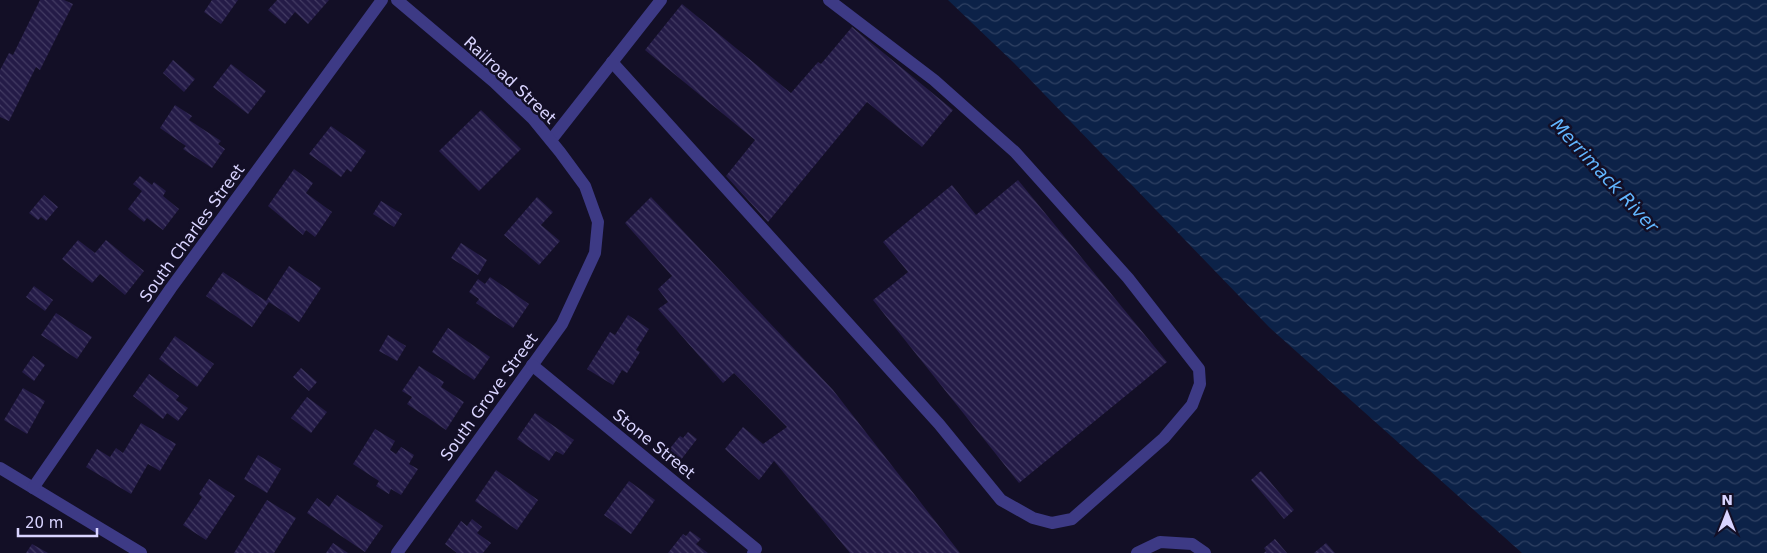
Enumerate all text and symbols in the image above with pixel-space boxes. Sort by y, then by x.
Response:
street label: Railroad Street [460,32,560,128]
water label: Merrimack River [1547,114,1664,237]
street label: South Charles Street [136,160,248,306]
street label: South Grove Street [436,330,542,464]
street label: Stone Street [609,405,699,483]
north arrow [1702,488,1752,538]
text: N [1721,492,1733,508]
scale bar [18,506,96,538]
text: 20 m [25,514,63,532]

